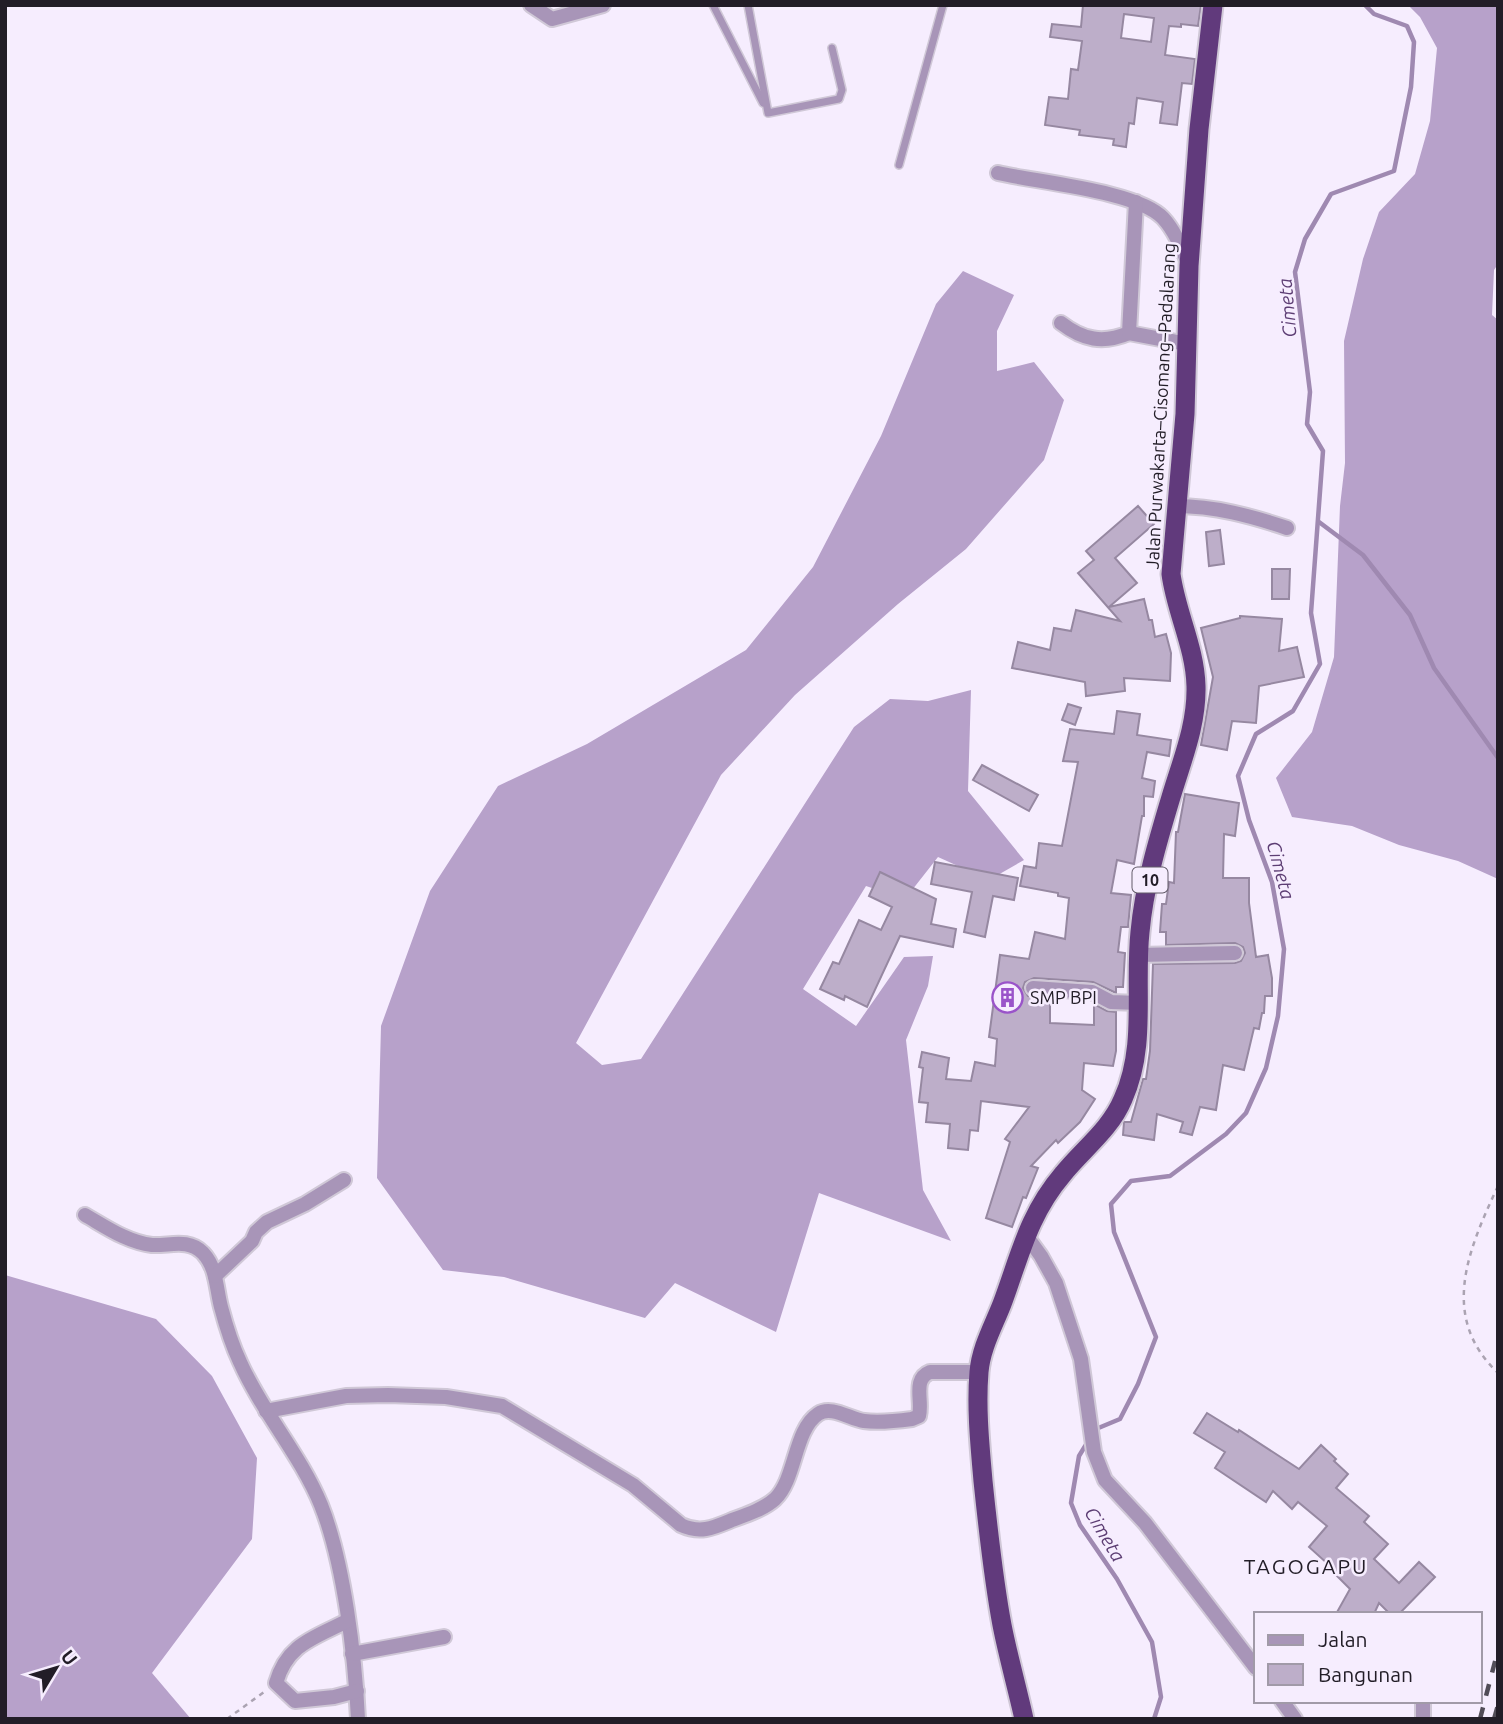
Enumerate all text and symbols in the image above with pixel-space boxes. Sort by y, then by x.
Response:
street label: Jalan Purwakarta–Cisomang–Padalarang [1141,242,1179,570]
water label: Cimeta [1273,277,1301,339]
water label: Cimeta [1263,838,1299,902]
road number: 10 [1132,867,1168,892]
building icon: SMP BPI [990,981,1024,1015]
place label: SMP BPI [1030,987,1097,1007]
water label: Cimeta [1080,1503,1130,1565]
district label: TAGOGAPU [1244,1554,1368,1578]
legend [1254,1612,1482,1703]
text: Jalan [1318,1627,1367,1651]
north arrow [21,1633,91,1703]
text: U [57,1646,82,1670]
text: Bangunan [1318,1662,1413,1686]

